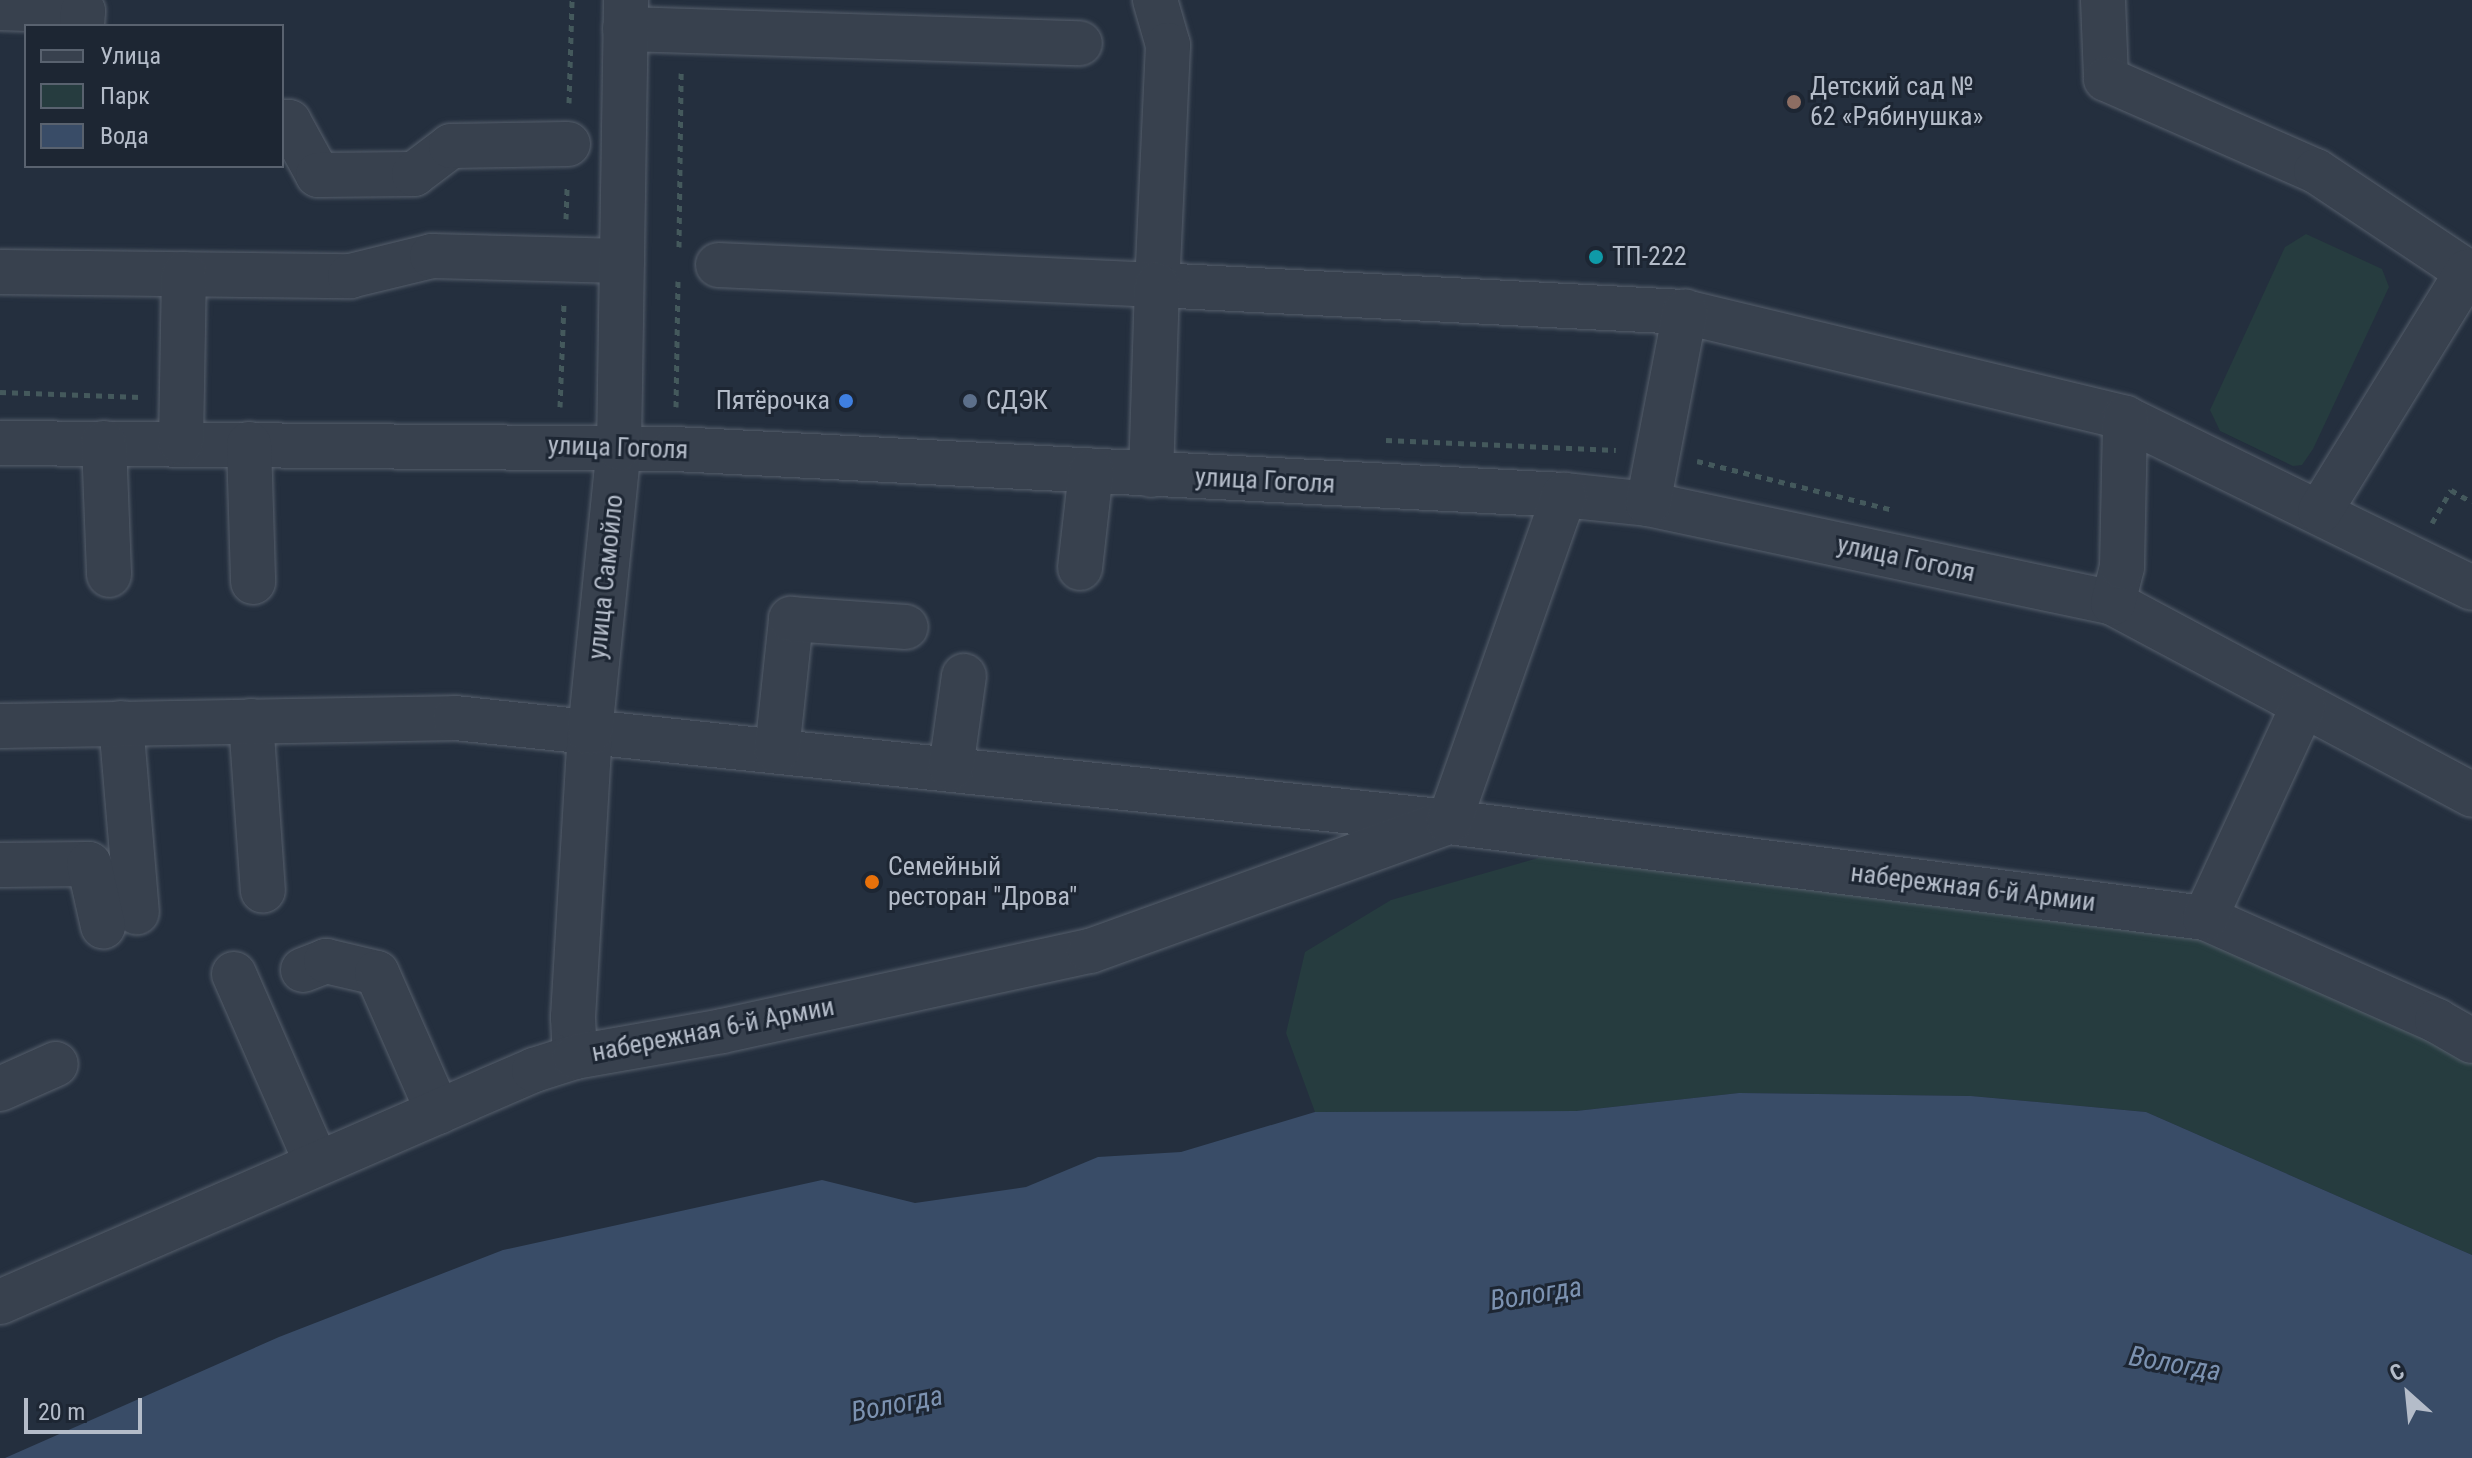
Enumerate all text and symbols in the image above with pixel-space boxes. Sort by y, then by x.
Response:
legend [24,24,284,168]
text: Улица [100,42,161,70]
place label: Детский сад № 62 «Рябинушка» [1810,71,1983,132]
text: Парк [100,82,150,110]
marker: Детский сад № 62 «Рябинушка» [1785,93,1803,111]
text: Вода [100,122,149,150]
place label: ТП-222 [1612,241,1687,273]
marker: ТП-222 [1587,248,1605,266]
place label: Пятёрочка [716,385,830,417]
place label: СДЭК [986,385,1048,417]
marker: Пятёрочка [837,392,855,410]
marker: СДЭК [961,392,979,410]
street label: улица Гоголя [547,430,689,466]
street label: улица Гоголя [1194,462,1336,500]
street label: улица Самойло [582,493,630,661]
street label: улица Гоголя [1834,529,1978,589]
place label: Семейный ресторан "Дрова" [888,851,1077,912]
street label: набережная 6-й Армии [1849,857,2097,919]
marker: Семейный ресторан "Дрова" [863,873,881,891]
street label: набережная 6-й Армии [589,991,837,1069]
water label: Вологда [1488,1270,1584,1318]
water label: Вологда [2126,1339,2224,1389]
north arrow [2368,1354,2448,1434]
text: С [2386,1358,2408,1386]
water label: Вологда [848,1379,946,1429]
scale bar [28,1382,146,1432]
text: 20 m [38,1398,85,1426]

